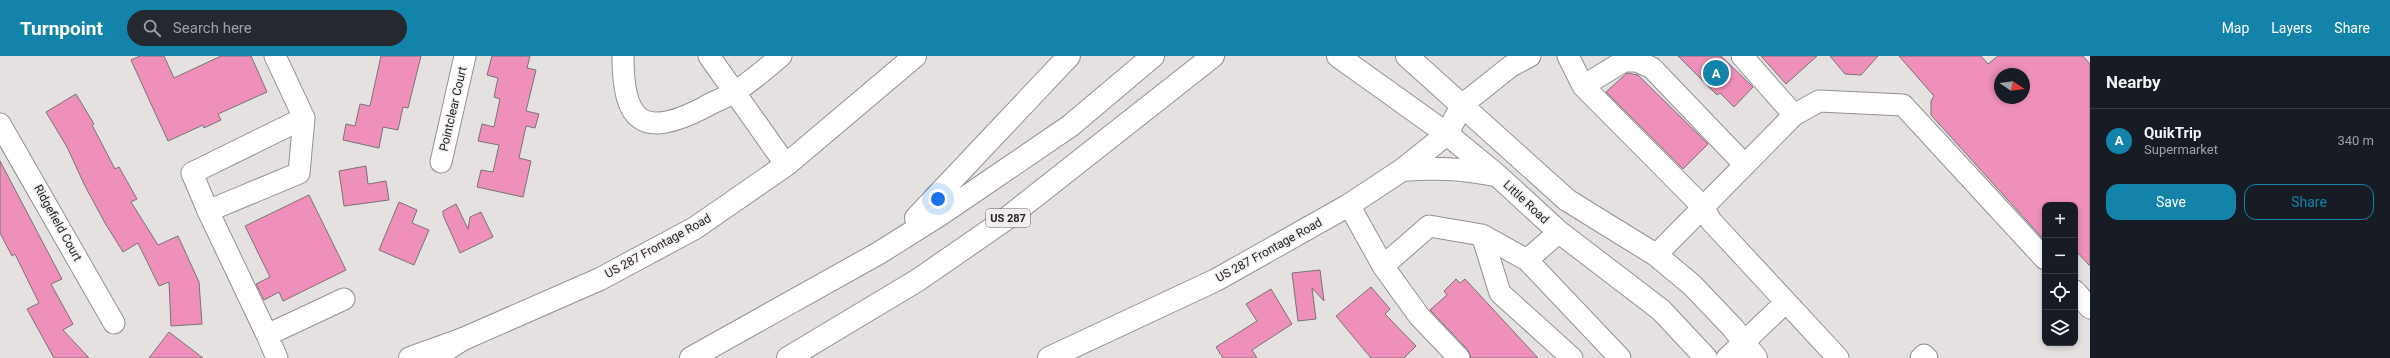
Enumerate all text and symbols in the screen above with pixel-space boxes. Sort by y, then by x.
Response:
search box [127,10,407,46]
text: Turnpoint [20,17,103,40]
icon: search [141,17,163,39]
text: Search here [173,19,252,37]
text: Map [2222,20,2249,36]
text: Layers [2271,20,2312,36]
text: Share [2334,20,2370,36]
pin: A [1703,58,1729,88]
street label: Pointclear Court [436,65,470,153]
north arrow [1994,68,2030,104]
text: Nearby [2106,72,2161,92]
text: QuikTrip [2144,124,2201,142]
text: A [2115,133,2123,148]
text: 340 m [2337,133,2374,148]
text: Supermarket [2144,142,2218,157]
street label: Little Road [1500,177,1552,227]
street label: Ridgefield Court [31,182,85,264]
button: Save [2106,184,2236,220]
button: Share [2244,184,2374,220]
your location [928,189,948,209]
map controls [2042,202,2078,346]
button: + [2042,202,2078,238]
road number: US 287 [986,209,1030,227]
street label: US 287 Frontage Road [603,211,713,281]
street label: US 287 Frontage Road [1214,215,1324,285]
button: − [2042,238,2078,274]
button: locate [2042,274,2078,310]
button: layers [2042,310,2078,346]

